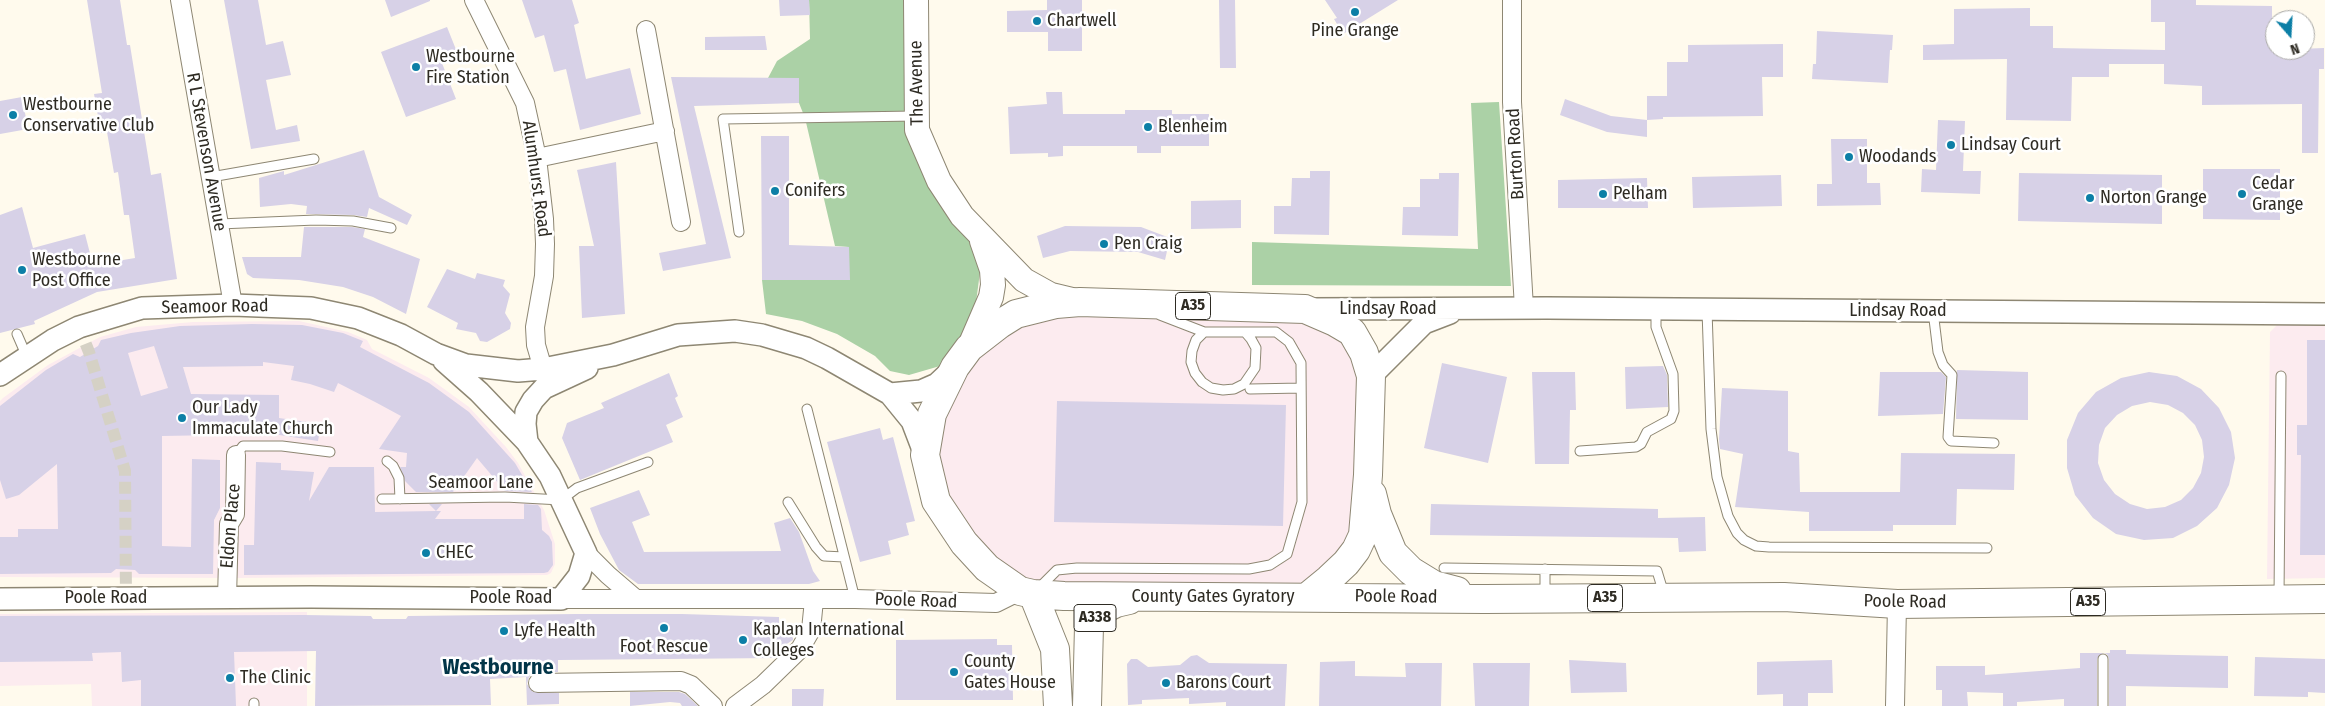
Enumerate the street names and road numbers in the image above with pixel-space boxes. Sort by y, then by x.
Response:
street label: The Avenue [905,40,929,126]
street label: R L Stevenson Avenue [181,71,231,233]
street label: Burton Road [1503,108,1529,200]
street label: Alumhurst Road [517,119,555,239]
road number: A35 [1176,292,1210,320]
street label: Seamoor Road [161,295,269,319]
street label: Lindsay Road [1339,298,1437,320]
street label: Lindsay Road [1849,300,1947,322]
street label: Seamoor Lane [429,472,533,494]
street label: Eldon Place [217,483,245,569]
road number: A35 [1588,584,1622,612]
street label: Poole Road [1354,585,1438,609]
street label: County Gates Gyratory [1131,586,1295,608]
street label: Poole Road [65,587,147,609]
street label: Poole Road [470,587,552,609]
road number: A35 [2070,588,2106,616]
street label: Poole Road [874,589,958,613]
street label: Poole Road [1863,590,1947,614]
road number: A338 [1074,604,1116,632]

